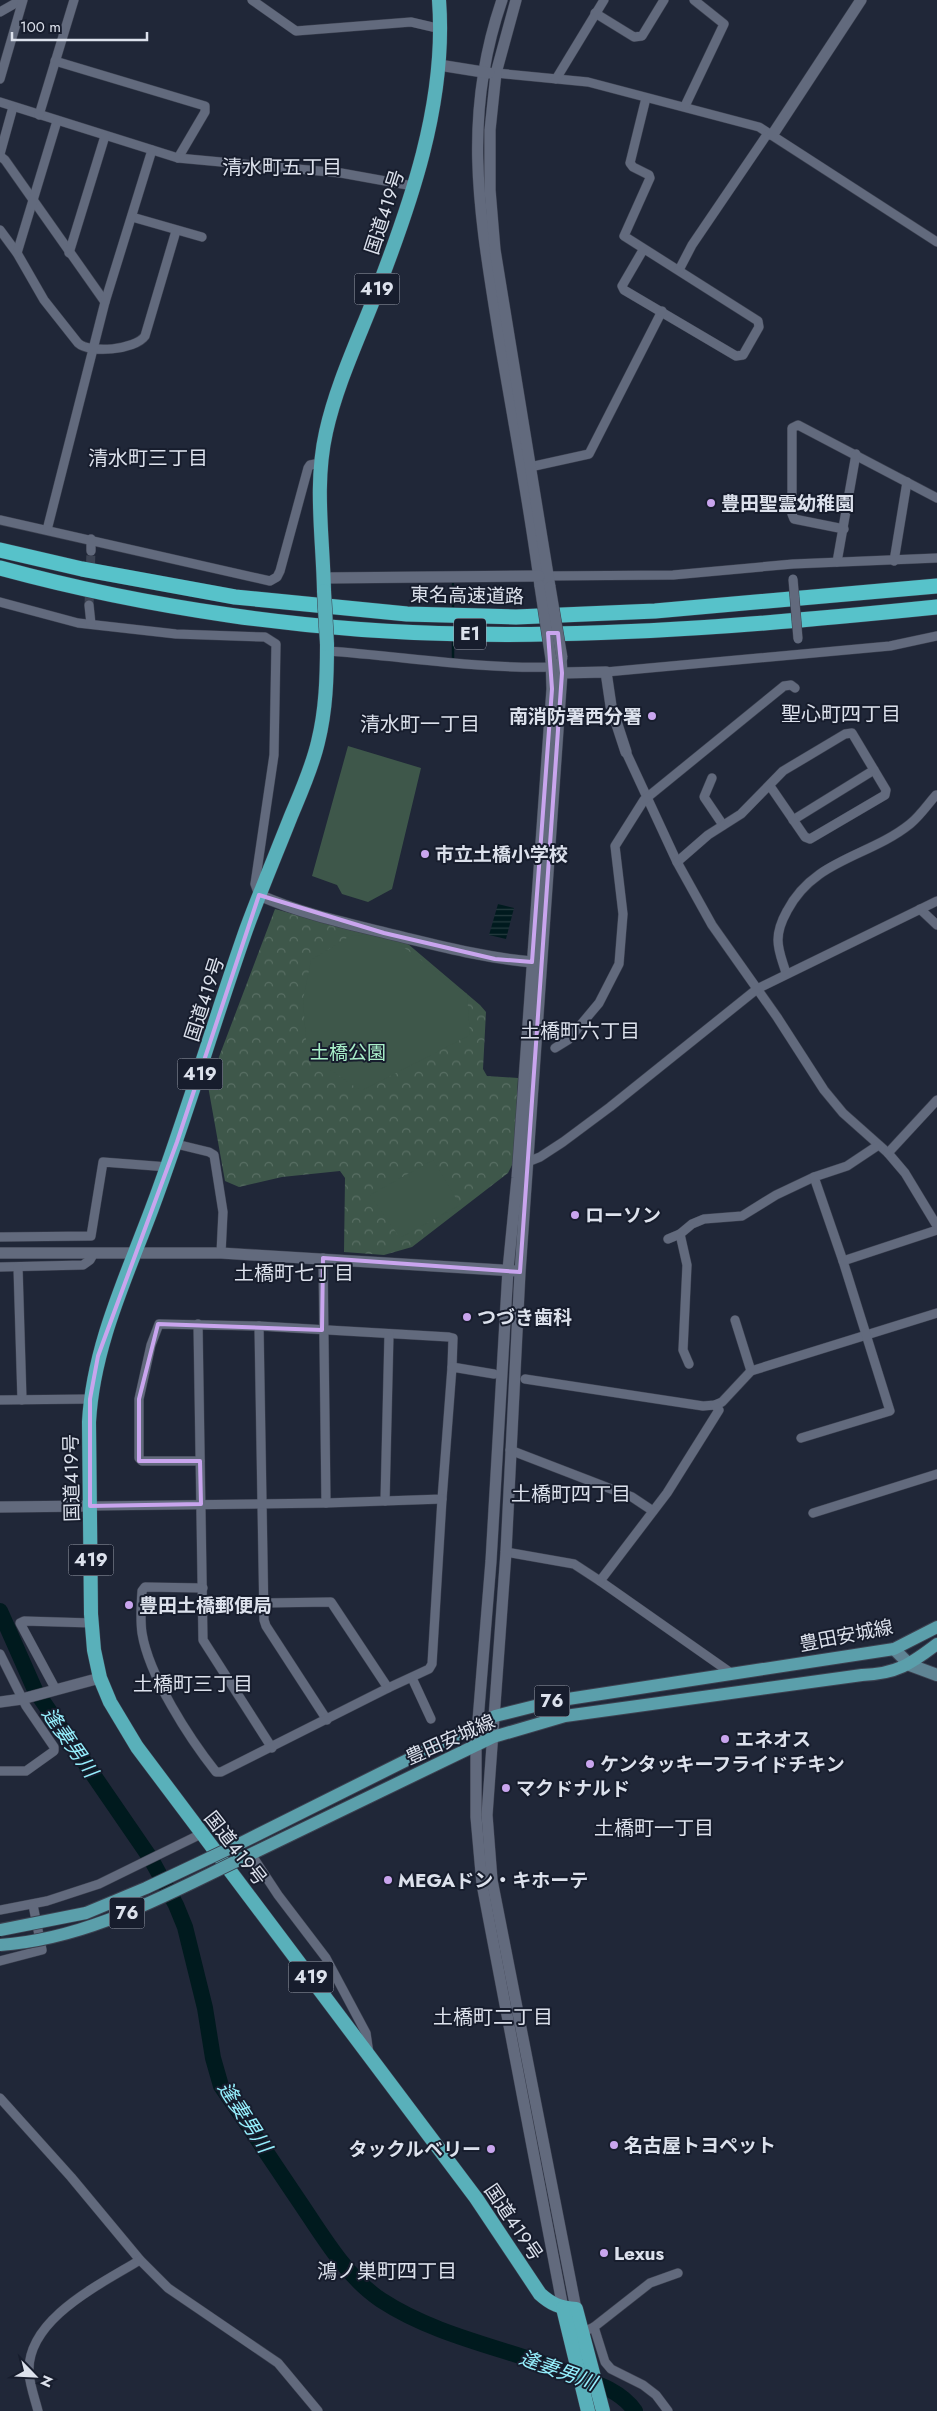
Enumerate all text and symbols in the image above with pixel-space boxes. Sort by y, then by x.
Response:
scale bar [12,10,148,42]
text: 100 m [20,16,61,38]
district label: 清水町五丁目 [222,153,342,182]
street label: 国道419号 [358,166,411,258]
road number: 419 [354,274,400,304]
district label: 清水町三丁目 [88,444,208,473]
place label: 豊田聖霊幼稚園 [721,490,854,517]
marker: 豊田聖霊幼稚園 [705,497,717,509]
street label: 東名高速道路 [410,581,524,610]
road number: E1 [454,618,486,650]
district label: 聖心町四丁目 [781,700,901,729]
place label: 南消防署西分署 [509,703,642,730]
district label: 清水町一丁目 [360,710,480,739]
marker: 南消防署西分署 [646,710,658,722]
place label: 市立土橋小学校 [435,841,568,868]
marker: 市立土橋小学校 [419,848,431,860]
street label: 国道419号 [178,953,231,1045]
district label: 土橋町六丁目 [520,1017,640,1046]
park label: 土橋公園 [310,1039,386,1066]
road number: 419 [178,1058,222,1090]
place label: ローソン [585,1202,661,1229]
marker: ローソン [569,1209,581,1221]
district label: 土橋町七丁目 [234,1259,354,1288]
place label: つづき歯科 [477,1304,572,1331]
marker: つづき歯科 [461,1311,473,1323]
street label: 国道419号 [57,1434,86,1522]
district label: 土橋町四丁目 [511,1480,631,1509]
road number: 419 [68,1544,114,1576]
place label: 豊田土橋郵便局 [139,1592,272,1619]
marker: 豊田土橋郵便局 [123,1599,135,1611]
street label: 豊田安城線 [797,1613,895,1658]
district label: 土橋町三丁目 [133,1670,253,1699]
road number: 76 [534,1685,570,1716]
water label: 逢妻男川 [35,1701,106,1785]
street label: 豊田安城線 [401,1708,499,1771]
place label: エネオス [735,1726,811,1753]
marker: エネオス [719,1733,731,1745]
place label: ケンタッキーフライドチキン [600,1751,845,1778]
marker: ケンタッキーフライドチキン [584,1758,596,1770]
place label: マクドナルド [516,1775,630,1802]
marker: マクドナルド [500,1782,512,1794]
street label: 国道419号 [198,1805,273,1891]
district label: 土橋町一丁目 [594,1814,714,1843]
place label: MEGAドン・キホーテ [398,1867,588,1894]
marker: MEGAドン・キホーテ [382,1874,394,1886]
road number: 76 [110,1898,144,1929]
road number: 419 [288,1961,334,1992]
district label: 土橋町二丁目 [433,2003,553,2032]
water label: 逢妻男川 [211,2076,280,2160]
place label: 名古屋トヨペット [624,2132,776,2159]
place label: タックルベリー [349,2136,481,2163]
marker: 名古屋トヨペット [608,2139,620,2151]
marker: タックルベリー [485,2143,497,2155]
street label: 国道419号 [478,2178,549,2266]
place label: Lexus [614,2240,664,2267]
marker: Lexus [598,2247,610,2259]
district label: 鴻ノ巣町四丁目 [317,2257,457,2286]
water label: 逢妻男川 [515,2343,602,2398]
north arrow [10,2351,60,2401]
text: N [35,2372,58,2390]

